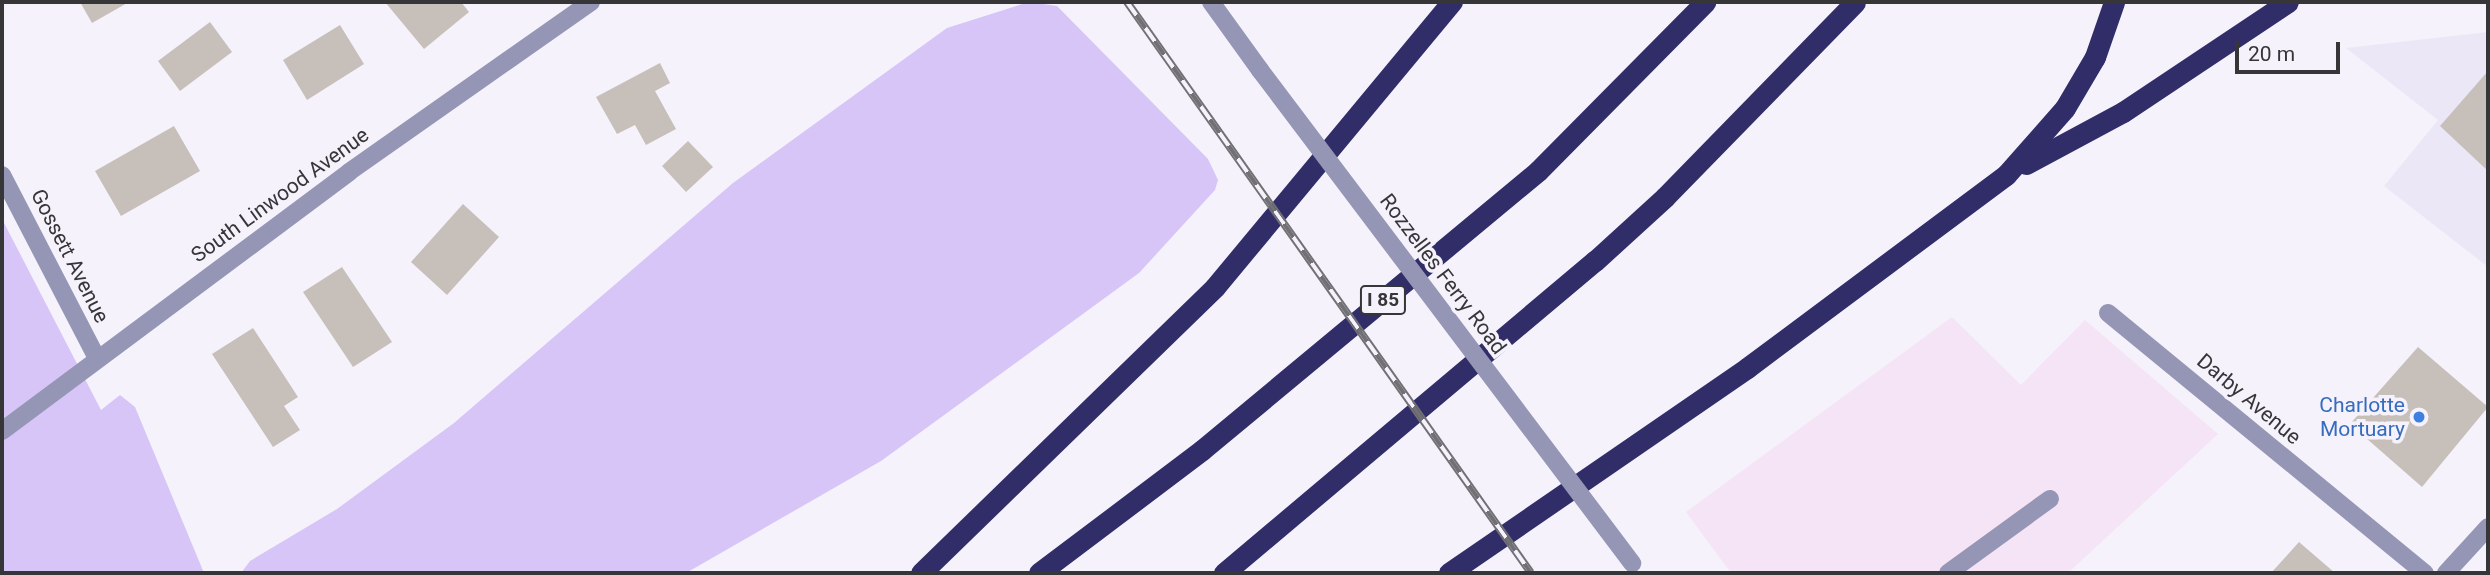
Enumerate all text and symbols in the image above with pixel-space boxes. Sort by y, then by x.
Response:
scale bar [2238,28,2343,72]
text: 20 m [2248,42,2295,66]
street label: South Linwood Avenue [186,122,374,268]
street label: Gossett Avenue [25,185,115,327]
street label: Rozzelles Ferry Road [1374,189,1512,359]
road number: I 85 [1358,284,1408,316]
street label: Darby Avenue [2192,348,2306,450]
place label: Charlotte Mortuary [2319,392,2405,442]
marker: Charlotte Mortuary [2411,409,2427,425]

